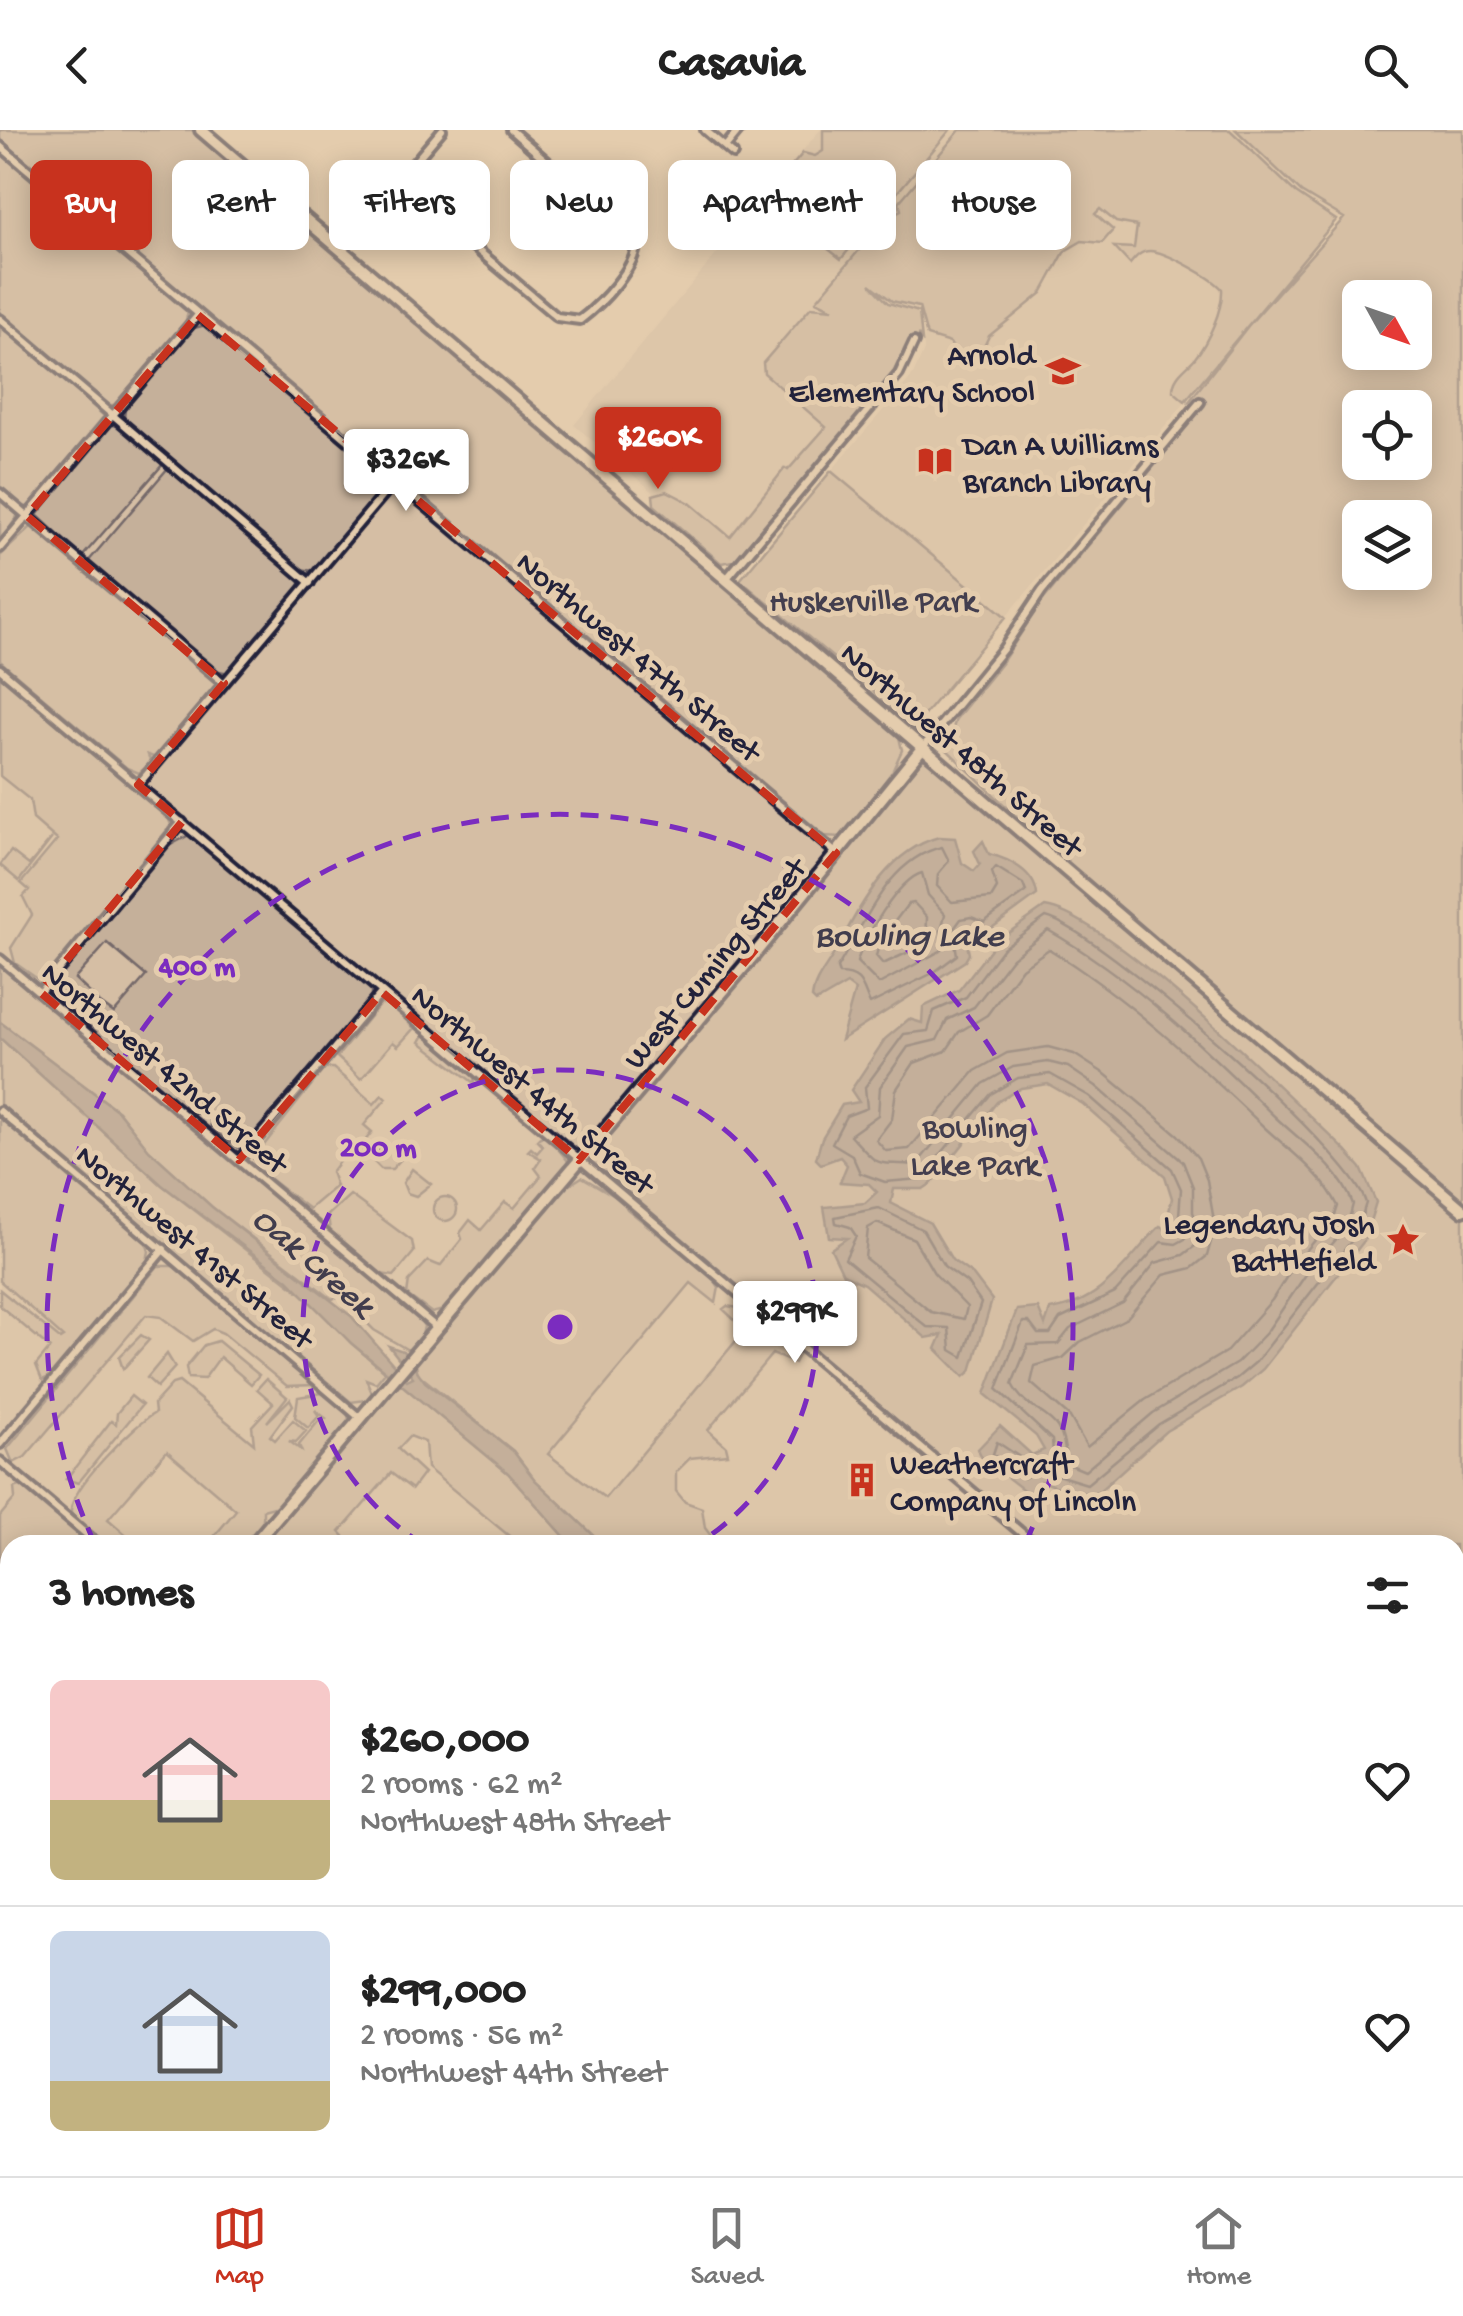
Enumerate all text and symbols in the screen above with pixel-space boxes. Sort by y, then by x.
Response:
icon: back [50,38,105,93]
icon: search [1358,38,1413,93]
text: Casavia [659,39,804,92]
chip: Buy [30,160,152,250]
chip: Rent [172,160,309,250]
chip: Filters [329,160,490,250]
chip: New [510,160,648,250]
chip: Apartment [668,160,896,250]
chip: House [916,160,1071,250]
north arrow [1342,280,1432,370]
map controls [1342,280,1432,590]
place label: Arnold Elementary School [788,339,1037,414]
school or university icon: Arnold Elementary School [1044,352,1082,390]
button: locate [1342,390,1432,480]
pin: $260K [588,407,728,492]
text: $260K [617,420,699,458]
pin: $326K [336,429,476,514]
place label: Dan A Williams Branch Library [961,429,1160,504]
text: $326K [366,442,446,480]
library icon: Dan A Williams Branch Library [916,442,954,480]
button: layers [1342,500,1432,590]
street label: Northwest 47th Street [507,545,769,774]
park label: Huskerville Park [769,585,979,623]
street label: Northwest 48th Street [831,636,1091,869]
street label: West Cuming Street [617,849,818,1079]
water label: Bowling Lake [814,918,1006,959]
text: 400 m [158,952,236,987]
street label: Northwest 42nd Street [32,955,296,1186]
street label: Northwest 44th Street [401,979,663,1207]
park label: Bowling Lake Park [911,1112,1042,1187]
text: 200 m [339,1133,417,1168]
street label: Northwest 41st Street [66,1138,322,1361]
water label: Oak Creek [242,1200,383,1330]
place label: Legendary Josh Battlefield [1163,1208,1377,1283]
place icon: Legendary Josh Battlefield [1384,1221,1422,1259]
pin: $299K [725,1281,865,1366]
text: $299K [755,1294,835,1332]
centre of rings [542,1309,578,1345]
place label: Weathercraft Company of Lincoln [890,1448,1136,1523]
building icon: Weathercraft Company of Lincoln [843,1461,881,1499]
icon: filters [1360,1568,1415,1623]
text: 3 homes [50,1571,193,1620]
text: $260,000 [360,1718,529,1767]
icon: home [130,1720,250,1840]
icon: heart [1360,1753,1415,1808]
text: 2 rooms · 62 m² [360,1767,562,1805]
text: Northwest 48th Street [360,1805,669,1843]
text: $299,000 [360,1969,526,2018]
icon: home [130,1971,250,2091]
icon: heart [1360,2004,1415,2059]
text: 2 rooms · 56 m² [360,2018,564,2056]
text: Northwest 44th Street [360,2056,666,2094]
tab: Map [212,2201,267,2294]
tab: Saved [691,2201,762,2294]
tab: Home [1186,2201,1251,2294]

